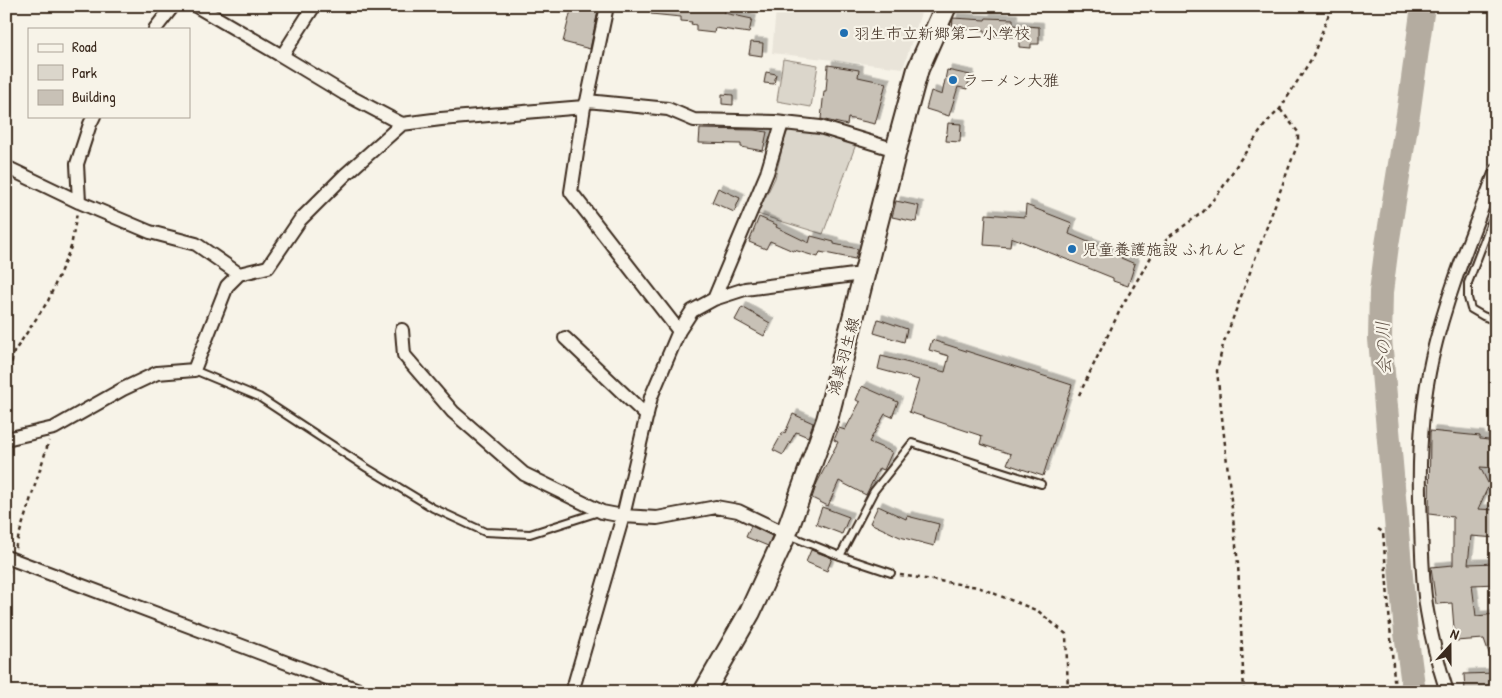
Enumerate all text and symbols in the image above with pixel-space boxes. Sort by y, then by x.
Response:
place label: 羽生市立新郷第二小学校 [854,22,1030,44]
marker: 羽生市立新郷第二小学校 [838,27,850,39]
legend [28,28,190,118]
text: Road [72,36,97,57]
text: Park [72,62,97,83]
place label: ラーメン大雅 [963,69,1059,91]
marker: ラーメン大雅 [947,74,959,86]
text: Building [72,86,116,107]
place label: 児童養護施設 ふれんど [1082,238,1246,260]
marker: 児童養護施設 ふれんど [1066,243,1078,255]
street label: 鴻巣羽生線 [822,315,864,397]
water label: 会の川 [1370,321,1396,375]
north arrow [1424,620,1474,670]
text: N [1448,623,1462,644]

